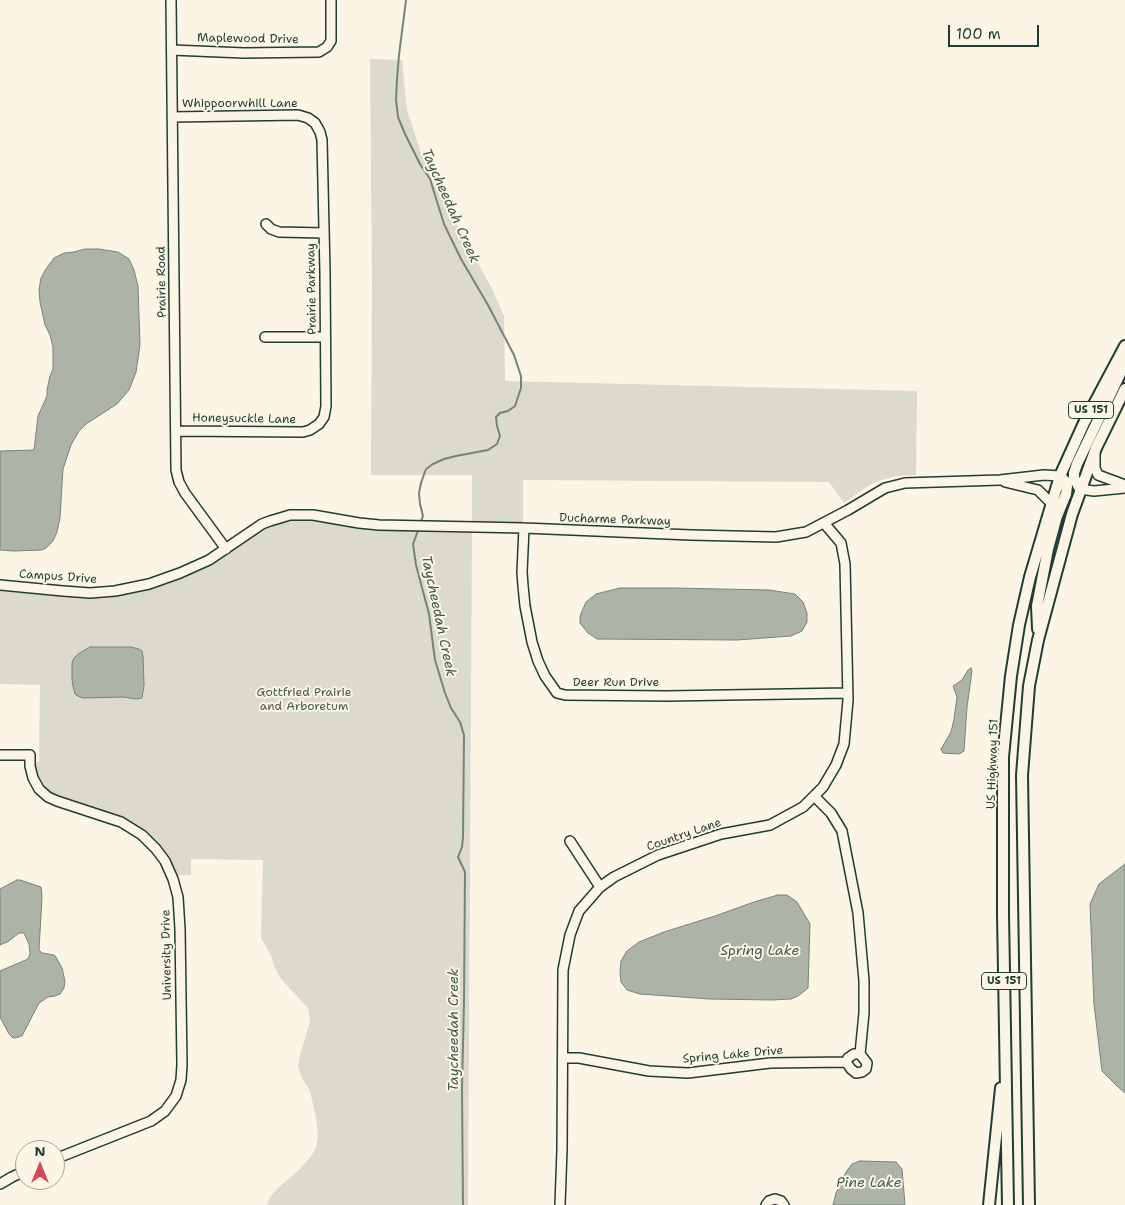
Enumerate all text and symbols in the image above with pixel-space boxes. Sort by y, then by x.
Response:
scale bar [950,15,1041,47]
text: 100 m [956,24,1001,44]
street label: Maplewood Drive [197,31,299,47]
street label: Whippoorwhill Lane [182,97,298,111]
water label: Taycheedah Creek [417,146,483,266]
street label: Prairie Parkway [304,243,320,335]
street label: Prairie Road [154,246,170,318]
road number: US 151 [1068,402,1114,418]
street label: Honeysuckle Lane [192,411,296,427]
street label: Ducharme Parkway [559,511,671,529]
water label: Taycheedah Creek [417,554,459,678]
street label: Campus Drive [19,567,97,587]
street label: Deer Run Drive [573,676,659,690]
park label: Gottfried Prairie and Arboretum [257,686,351,714]
street label: US Highway 151 [984,719,1002,809]
street label: Country Lane [645,816,723,854]
street label: University Drive [159,909,175,1001]
water label: Spring Lake [720,943,800,959]
water label: Taycheedah Creek [446,968,462,1092]
road number: US 151 [982,972,1026,989]
street label: Spring Lake Drive [682,1043,784,1067]
north arrow [15,1140,65,1190]
text: N [34,1142,46,1160]
water label: Pine Lake [836,1175,902,1191]

